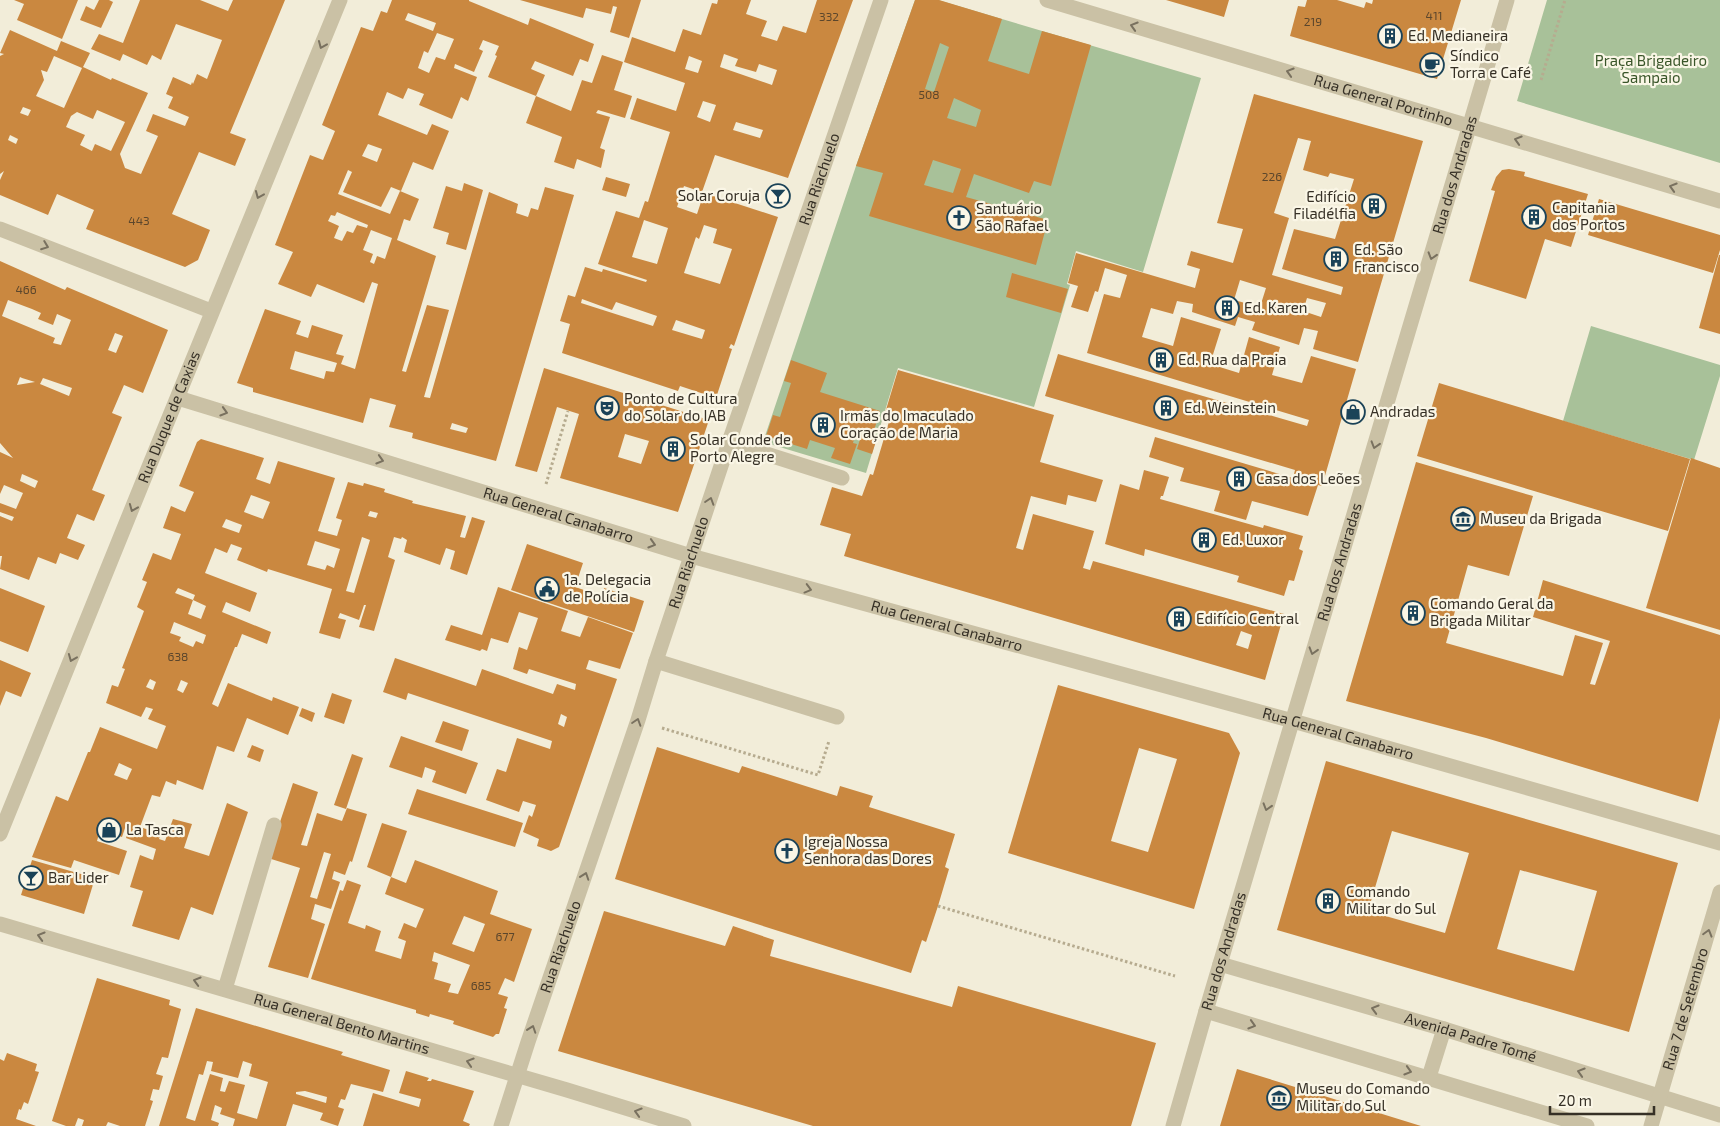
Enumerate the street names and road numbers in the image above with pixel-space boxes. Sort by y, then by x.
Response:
street label: Rua General Portinho [1312,70,1455,129]
street label: Rua dos Andradas [1428,113,1480,236]
street label: Rua Riachuelo [794,130,843,227]
street label: Rua Duque de Caxias [133,348,203,485]
street label: Rua General Canabarro [481,483,636,546]
street label: Rua dos Andradas [1313,500,1365,623]
street label: Rua Riachuelo [664,514,712,611]
street label: Rua General Canabarro [869,596,1025,654]
street label: Rua General Canabarro [1261,703,1416,763]
street label: Rua dos Andradas [1197,890,1249,1012]
street label: Rua Riachuelo [536,898,584,995]
street label: Rua 7 de Setembro [1658,945,1711,1072]
street label: Rua General Bento Martins [252,989,432,1057]
street label: Avenida Padre Tomé [1403,1008,1539,1065]

